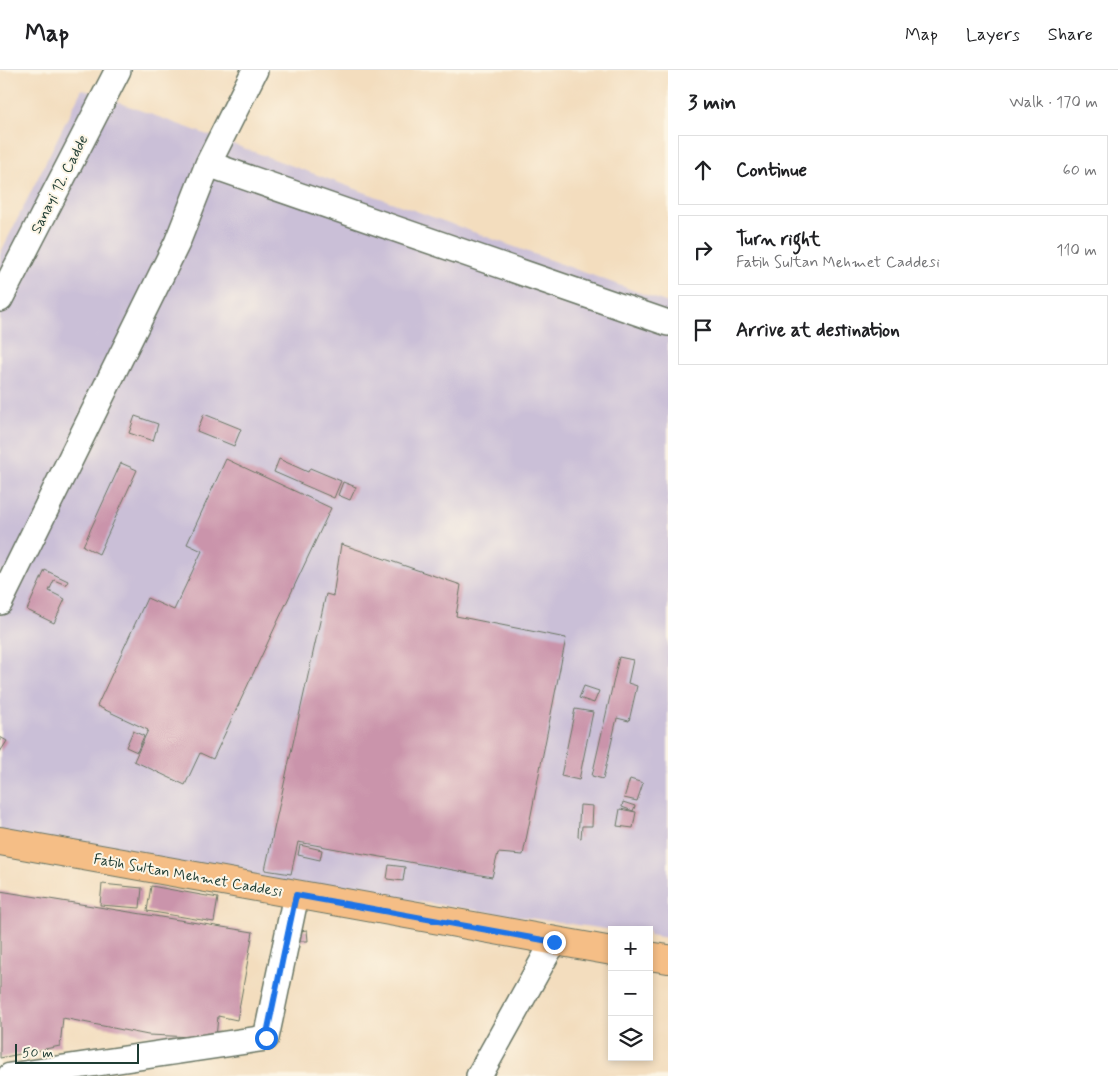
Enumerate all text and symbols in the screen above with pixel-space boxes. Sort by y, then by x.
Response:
text: Map [25,19,69,50]
text: Map [905,23,938,47]
text: Layers [966,23,1020,47]
text: Share [1048,23,1093,47]
text: 3 min [688,89,736,117]
text: Walk · 170 m [1009,92,1098,113]
street label: Sanayi 12. Cadde [26,132,93,237]
icon: ahead [689,156,717,184]
text: Continue [736,158,807,183]
text: 60 m [1063,160,1097,181]
text: Turn right [736,227,820,252]
icon: right [689,236,717,264]
text: 110 m [1056,240,1097,261]
text: Fatih Sultan Mehmet Caddesi [736,252,940,273]
icon: arrive [689,316,717,344]
text: Arrive at destination [736,318,900,343]
street label: Fatih Sultan Mehmet Caddesi [92,850,284,902]
map controls [608,926,653,1061]
button: + [608,926,653,971]
route end [543,931,566,954]
button: − [608,971,653,1016]
button: layers [608,1016,653,1061]
route start [255,1027,278,1050]
scale bar [15,1041,139,1064]
text: 50 m [22,1044,53,1062]

